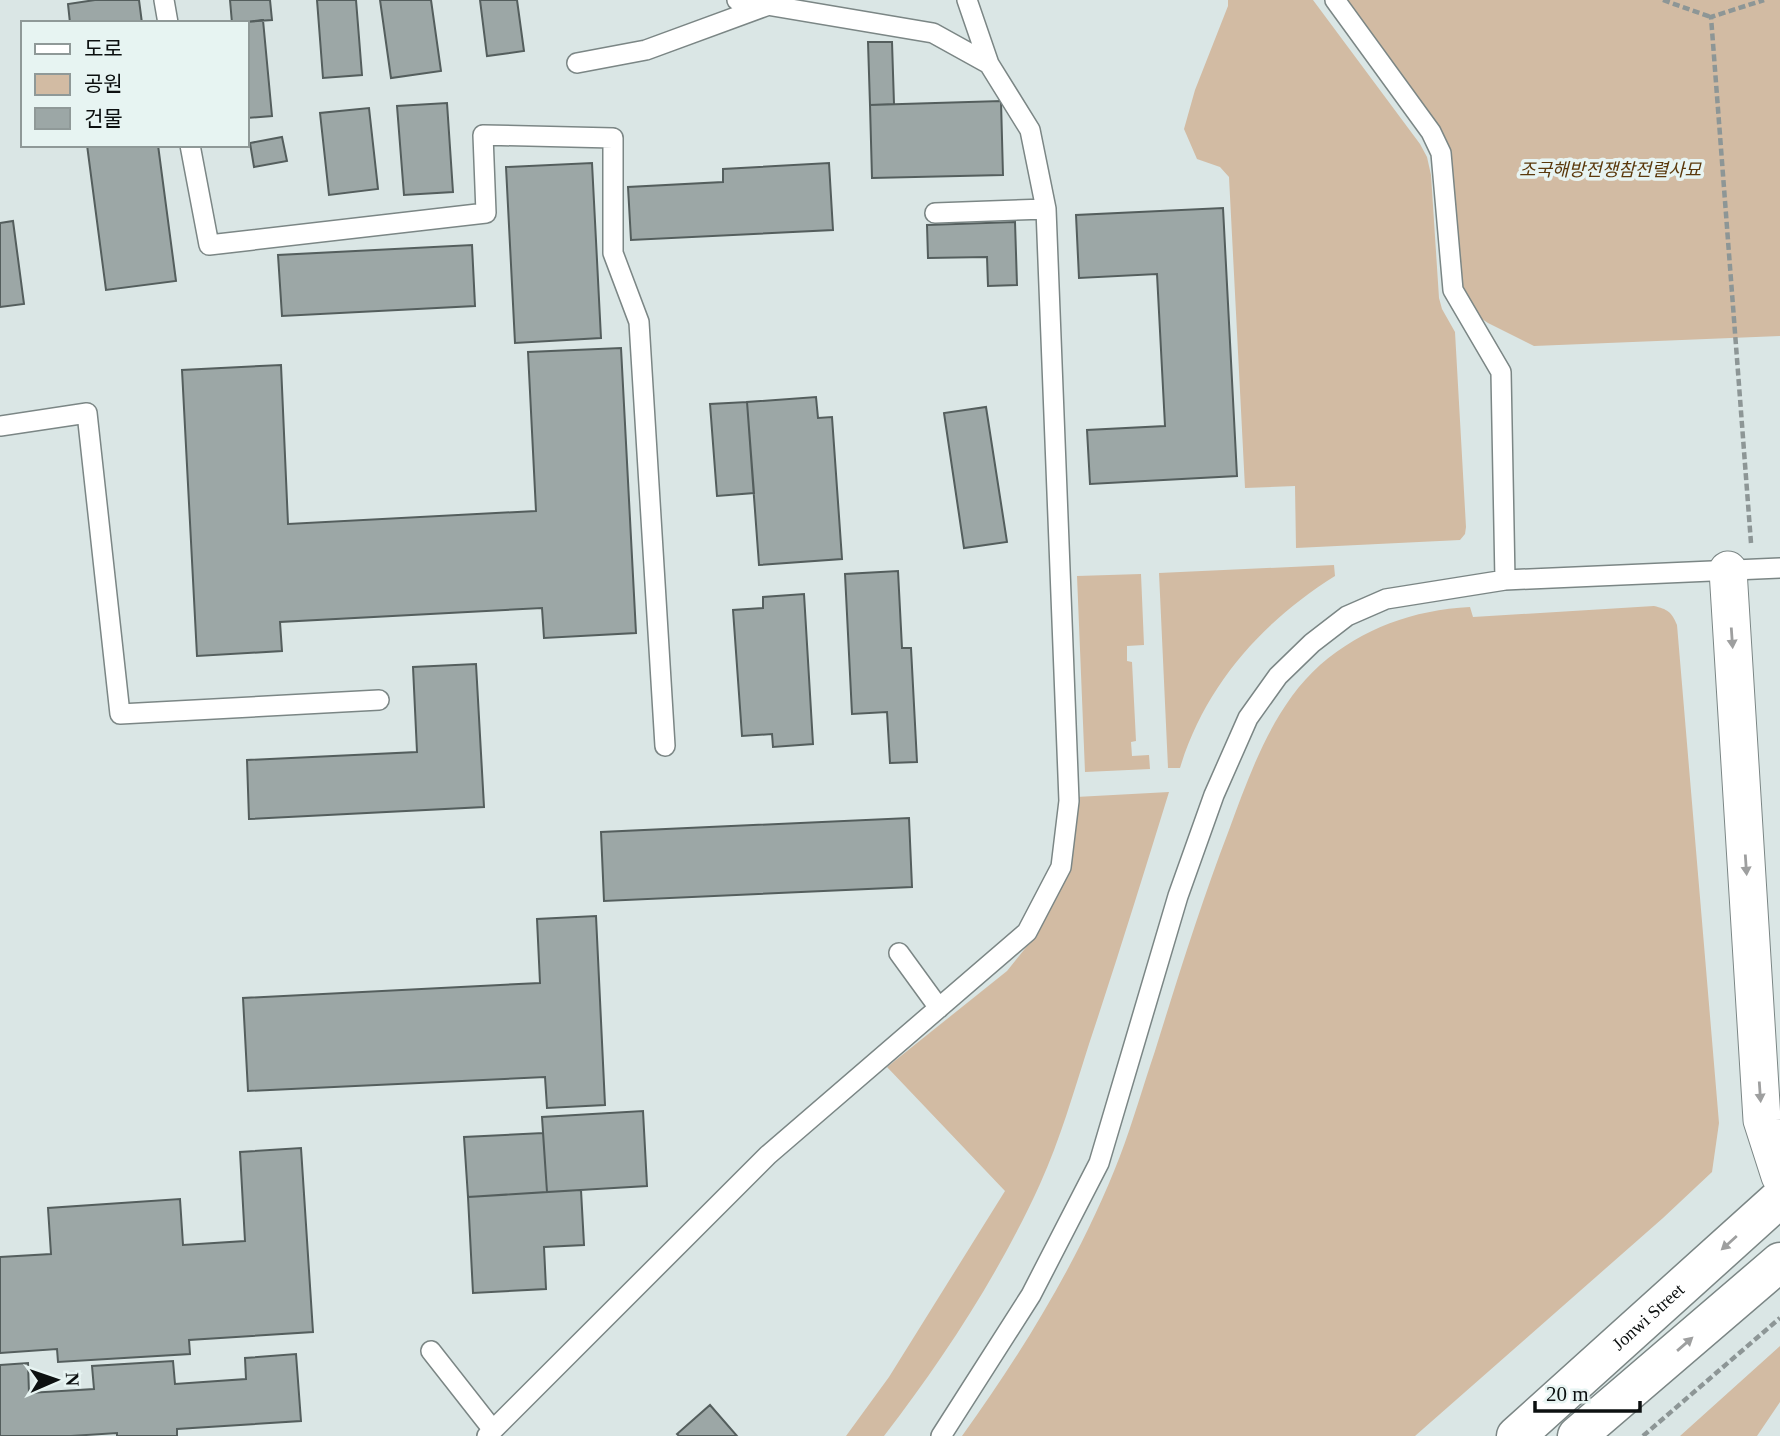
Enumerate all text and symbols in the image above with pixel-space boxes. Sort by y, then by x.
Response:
legend [21,21,248,147]
text: 도로 [84,37,123,61]
text: 공원 [84,72,123,96]
text: 건물 [84,107,123,131]
park label: 조국해방전쟁참전렬사묘 [1519,160,1703,180]
one-way arrow [1727,627,1738,649]
one-way arrow [1741,854,1752,876]
one-way arrow [1755,1081,1766,1103]
one-way arrow [1721,1235,1738,1251]
street label: Jonwi Street [1608,1279,1688,1354]
one-way arrow [1676,1337,1693,1352]
north arrow [21,1345,91,1415]
scale bar [1535,1370,1640,1414]
text: N [62,1372,83,1387]
text: 20 m [1546,1382,1589,1406]

